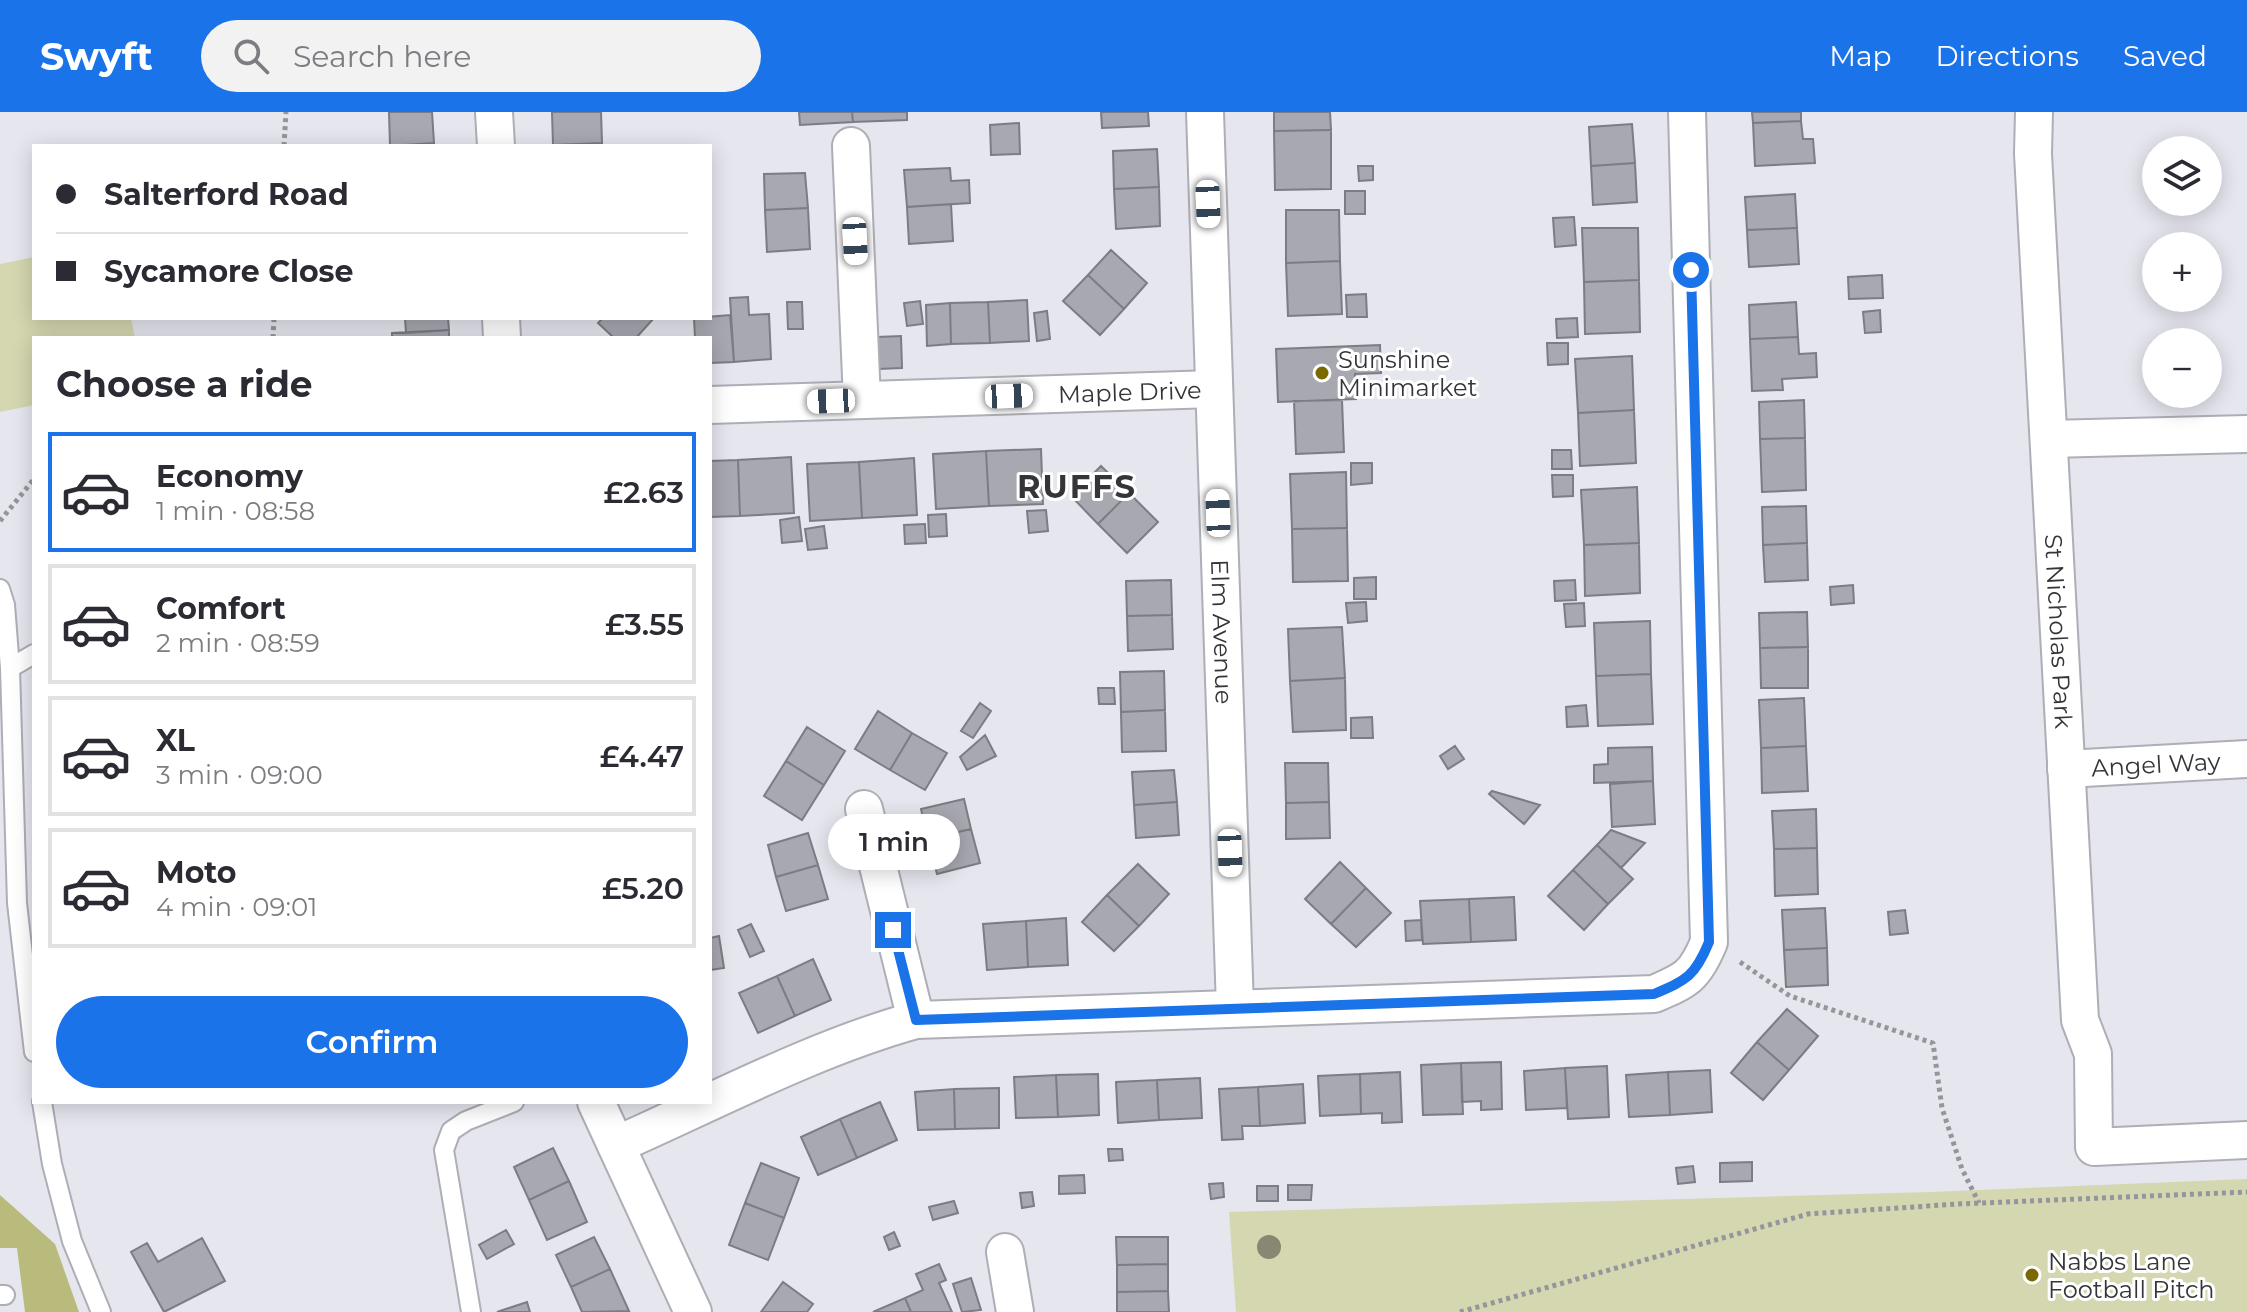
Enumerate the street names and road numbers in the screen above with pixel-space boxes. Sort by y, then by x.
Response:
street label: Maple Drive [1058,375,1202,408]
street label: St Nicholas Park [2039,533,2079,730]
street label: Elm Avenue [1205,559,1239,705]
street label: Angel Way [2091,746,2221,782]

